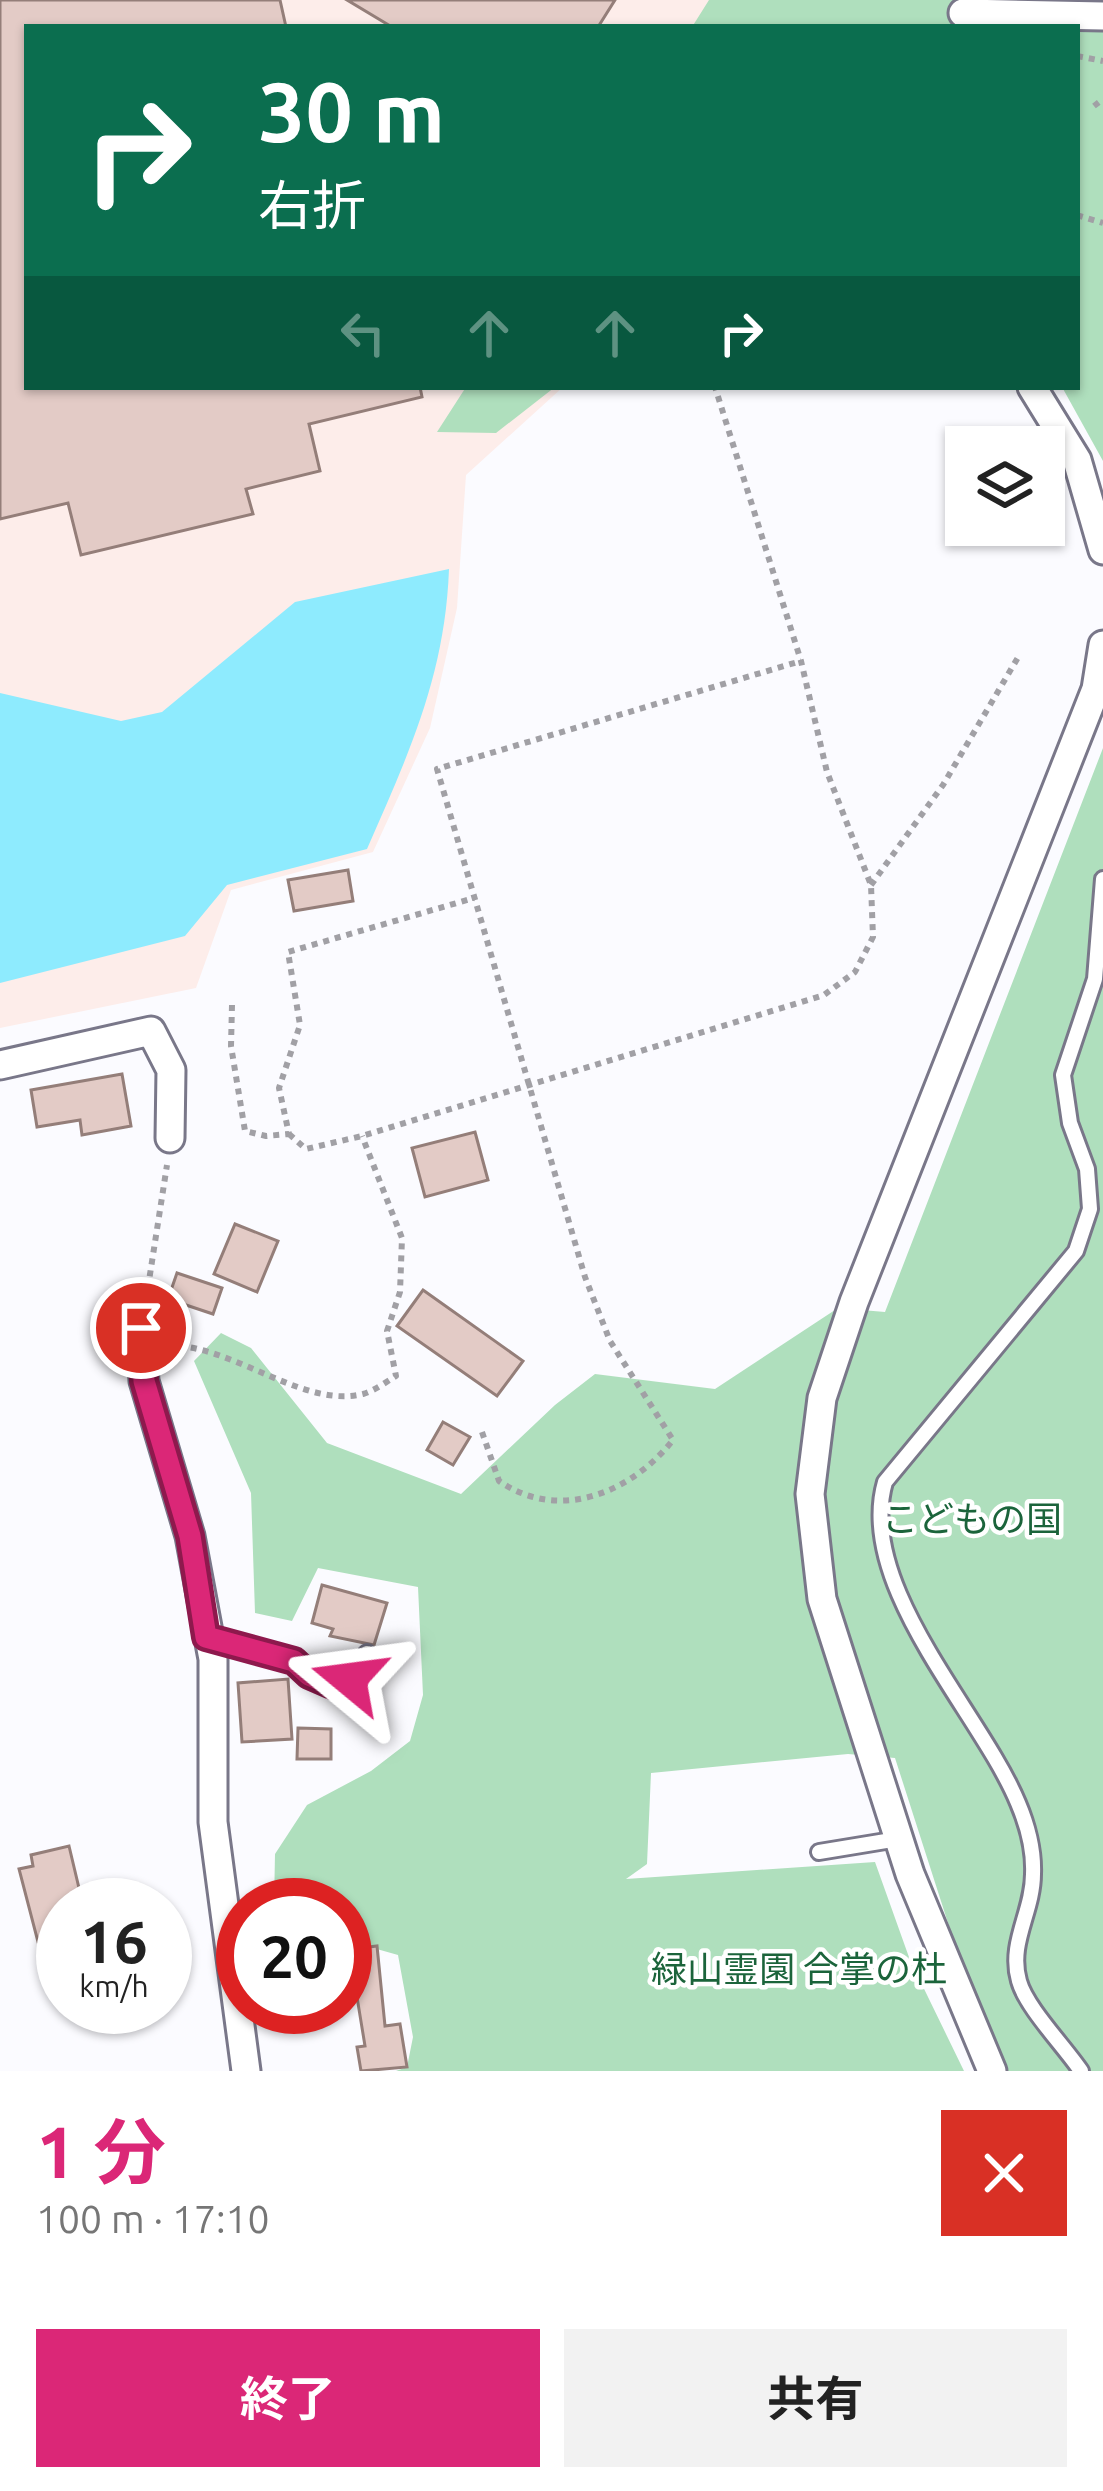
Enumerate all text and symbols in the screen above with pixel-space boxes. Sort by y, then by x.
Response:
text: 30 m [258,64,445,158]
icon: right [60,72,216,228]
text: 右折 [258,175,366,235]
icon: left [330,300,396,366]
icon: ahead [456,300,522,366]
icon: ahead [582,300,648,366]
icon: right [708,300,774,366]
map controls [945,426,1065,546]
button: layers [945,426,1065,546]
pin [90,1277,192,1379]
icon: arrive [108,1295,174,1361]
park label: こどもの国 [882,1498,1062,1539]
position arrow [286,1616,412,1742]
speed limit sign: 20 [216,1878,372,2034]
text: 16 [80,1907,148,1974]
park label: 緑山霊園 合掌の杜 [651,1948,947,1989]
text: km/h [79,1969,149,2003]
button: close [941,2110,1067,2236]
text: 1 分 [36,2111,166,2192]
text: 100 m · 17:10 [36,2197,270,2240]
button: 終了 [36,2329,540,2467]
button: 共有 [564,2329,1067,2467]

